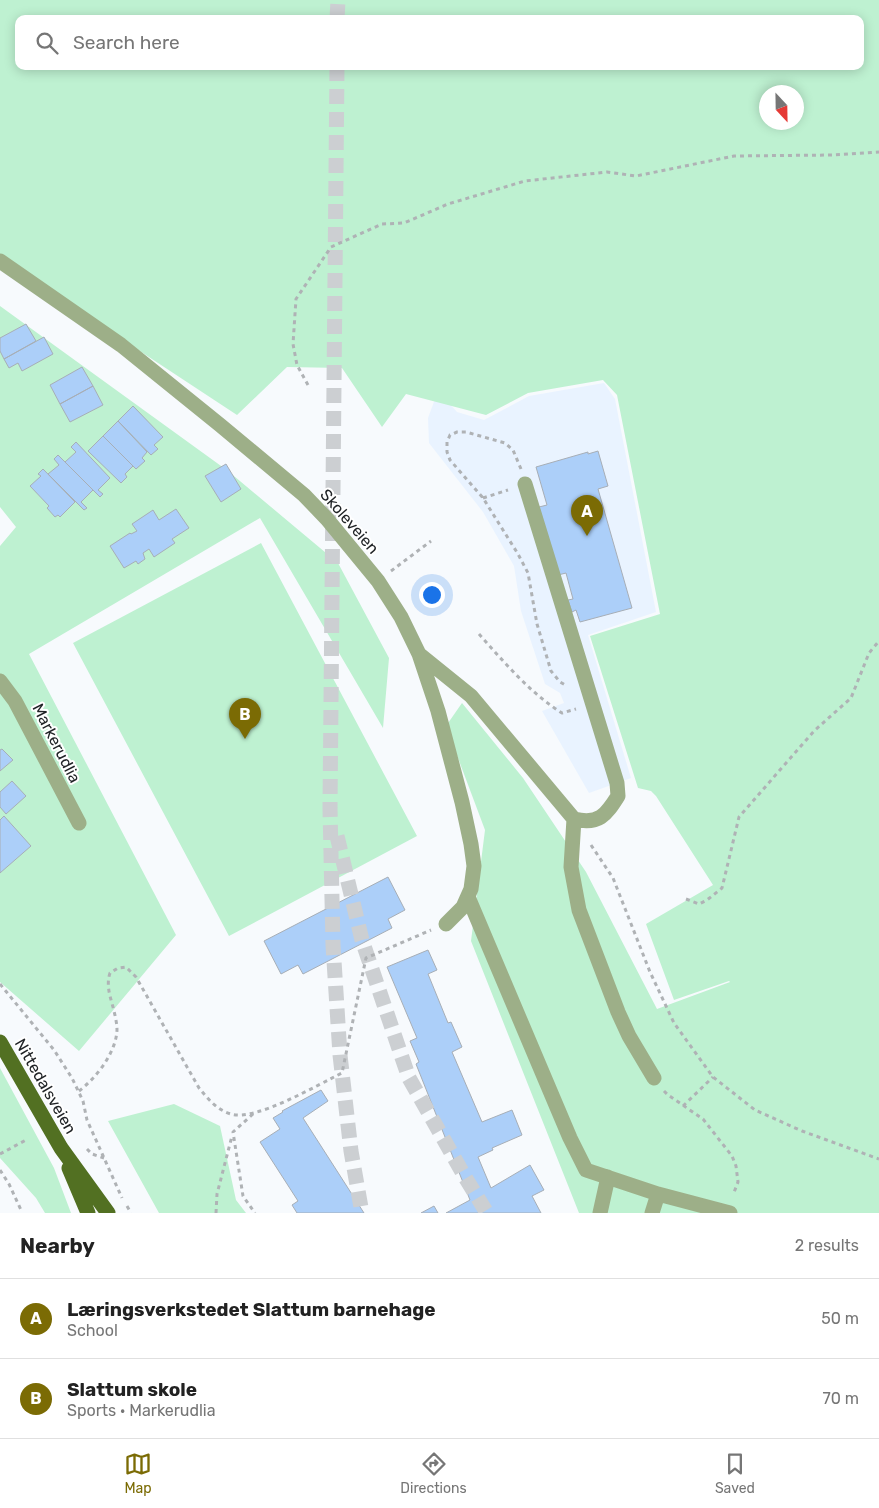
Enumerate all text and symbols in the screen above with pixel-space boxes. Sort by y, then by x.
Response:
search box [15,15,864,70]
icon: search [33,29,61,57]
text: Search here [73,31,180,54]
north arrow [759,85,804,130]
street label: Skoleveien [316,485,383,558]
pin: A [571,495,603,536]
your location [419,582,445,608]
pin: B [229,698,261,739]
street label: Markerudlia [29,700,85,786]
street label: Nittedalsveien [11,1035,80,1137]
text: Nearby [20,1233,95,1258]
text: 2 results [795,1236,859,1255]
text: Læringsverkstedet Slattum barnehage [67,1298,435,1321]
text: A [30,1309,42,1328]
text: 50 m [821,1309,859,1328]
text: School [67,1321,118,1340]
text: Slattum skole [67,1378,197,1401]
text: B [30,1389,42,1408]
text: 70 m [822,1389,859,1408]
text: Sports · Markerudlia [67,1401,216,1420]
tab: Map [124,1450,152,1497]
tab: Directions [400,1450,467,1497]
tab: Saved [715,1450,755,1497]

